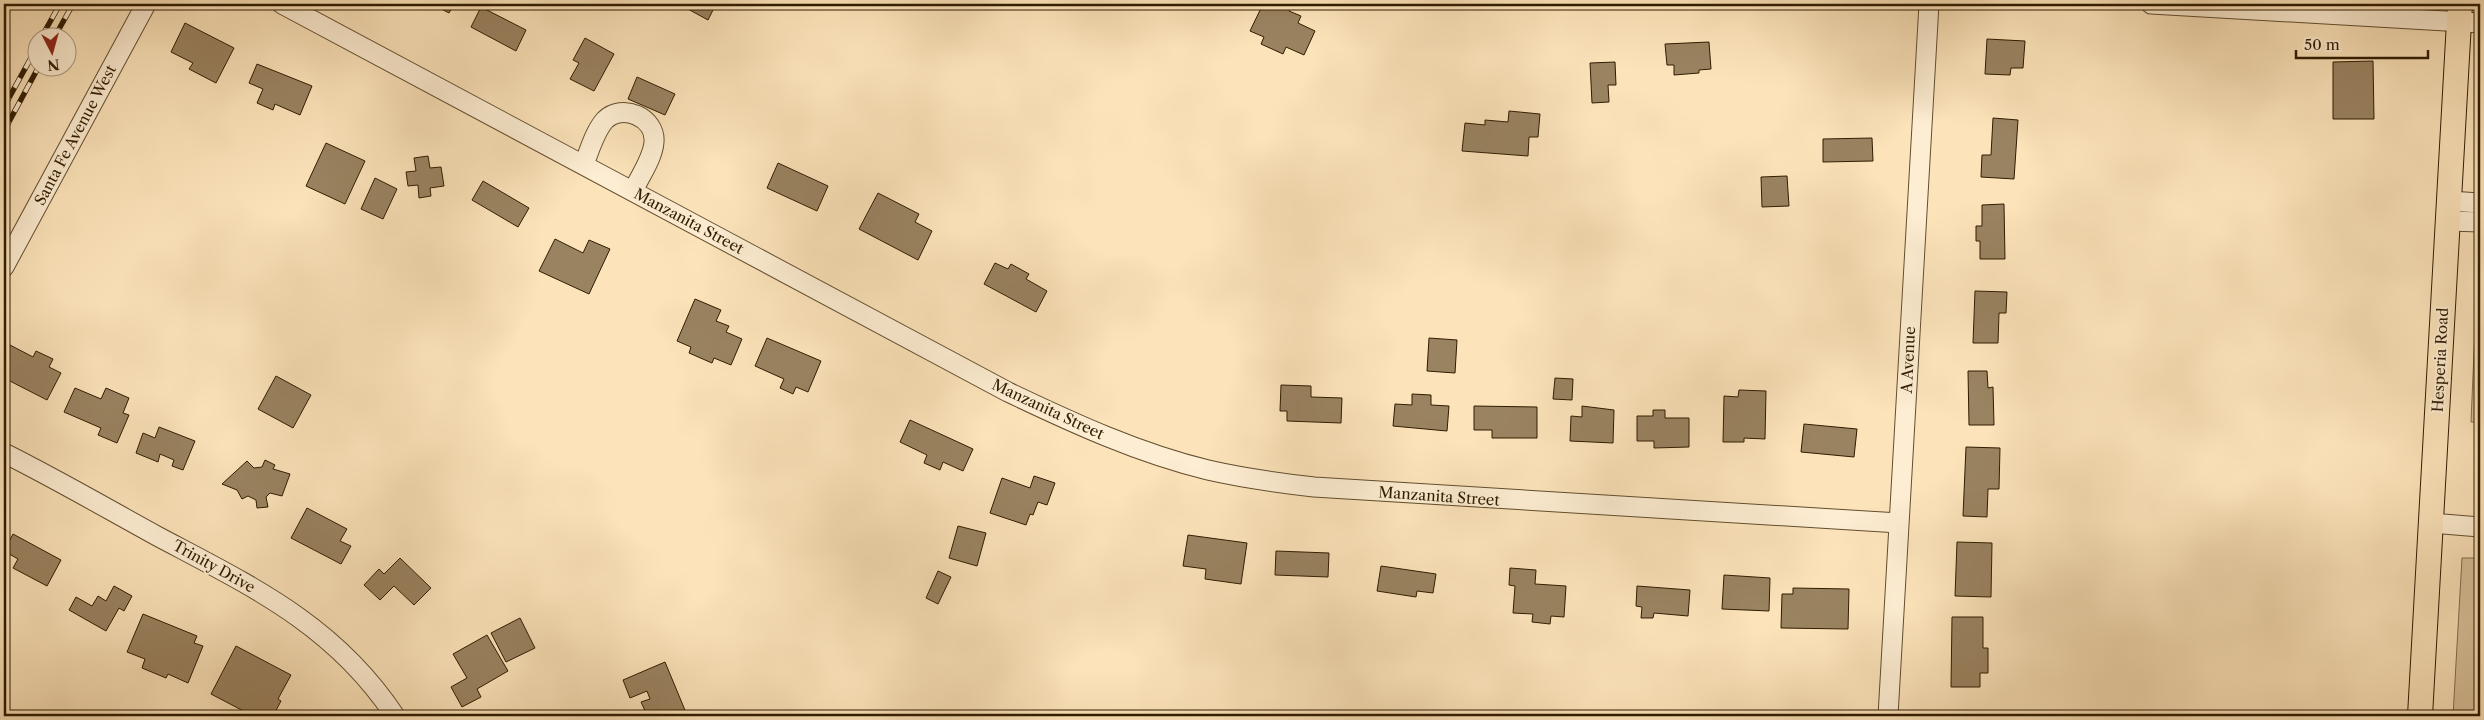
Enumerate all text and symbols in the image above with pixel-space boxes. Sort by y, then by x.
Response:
north arrow [28,28,78,78]
scale bar [2296,28,2429,60]
text: 50 m [2304,35,2340,54]
text: N [46,55,60,75]
street label: Santa Fe Avenue West [30,61,120,208]
street label: Manzanita Street [631,184,748,258]
street label: Hesperia Road [2428,307,2452,413]
street label: A Avenue [1897,326,1919,395]
street label: Manzanita Street [989,375,1108,444]
street label: Manzanita Street [1378,482,1501,510]
street label: Trinity Drive [169,536,259,596]

